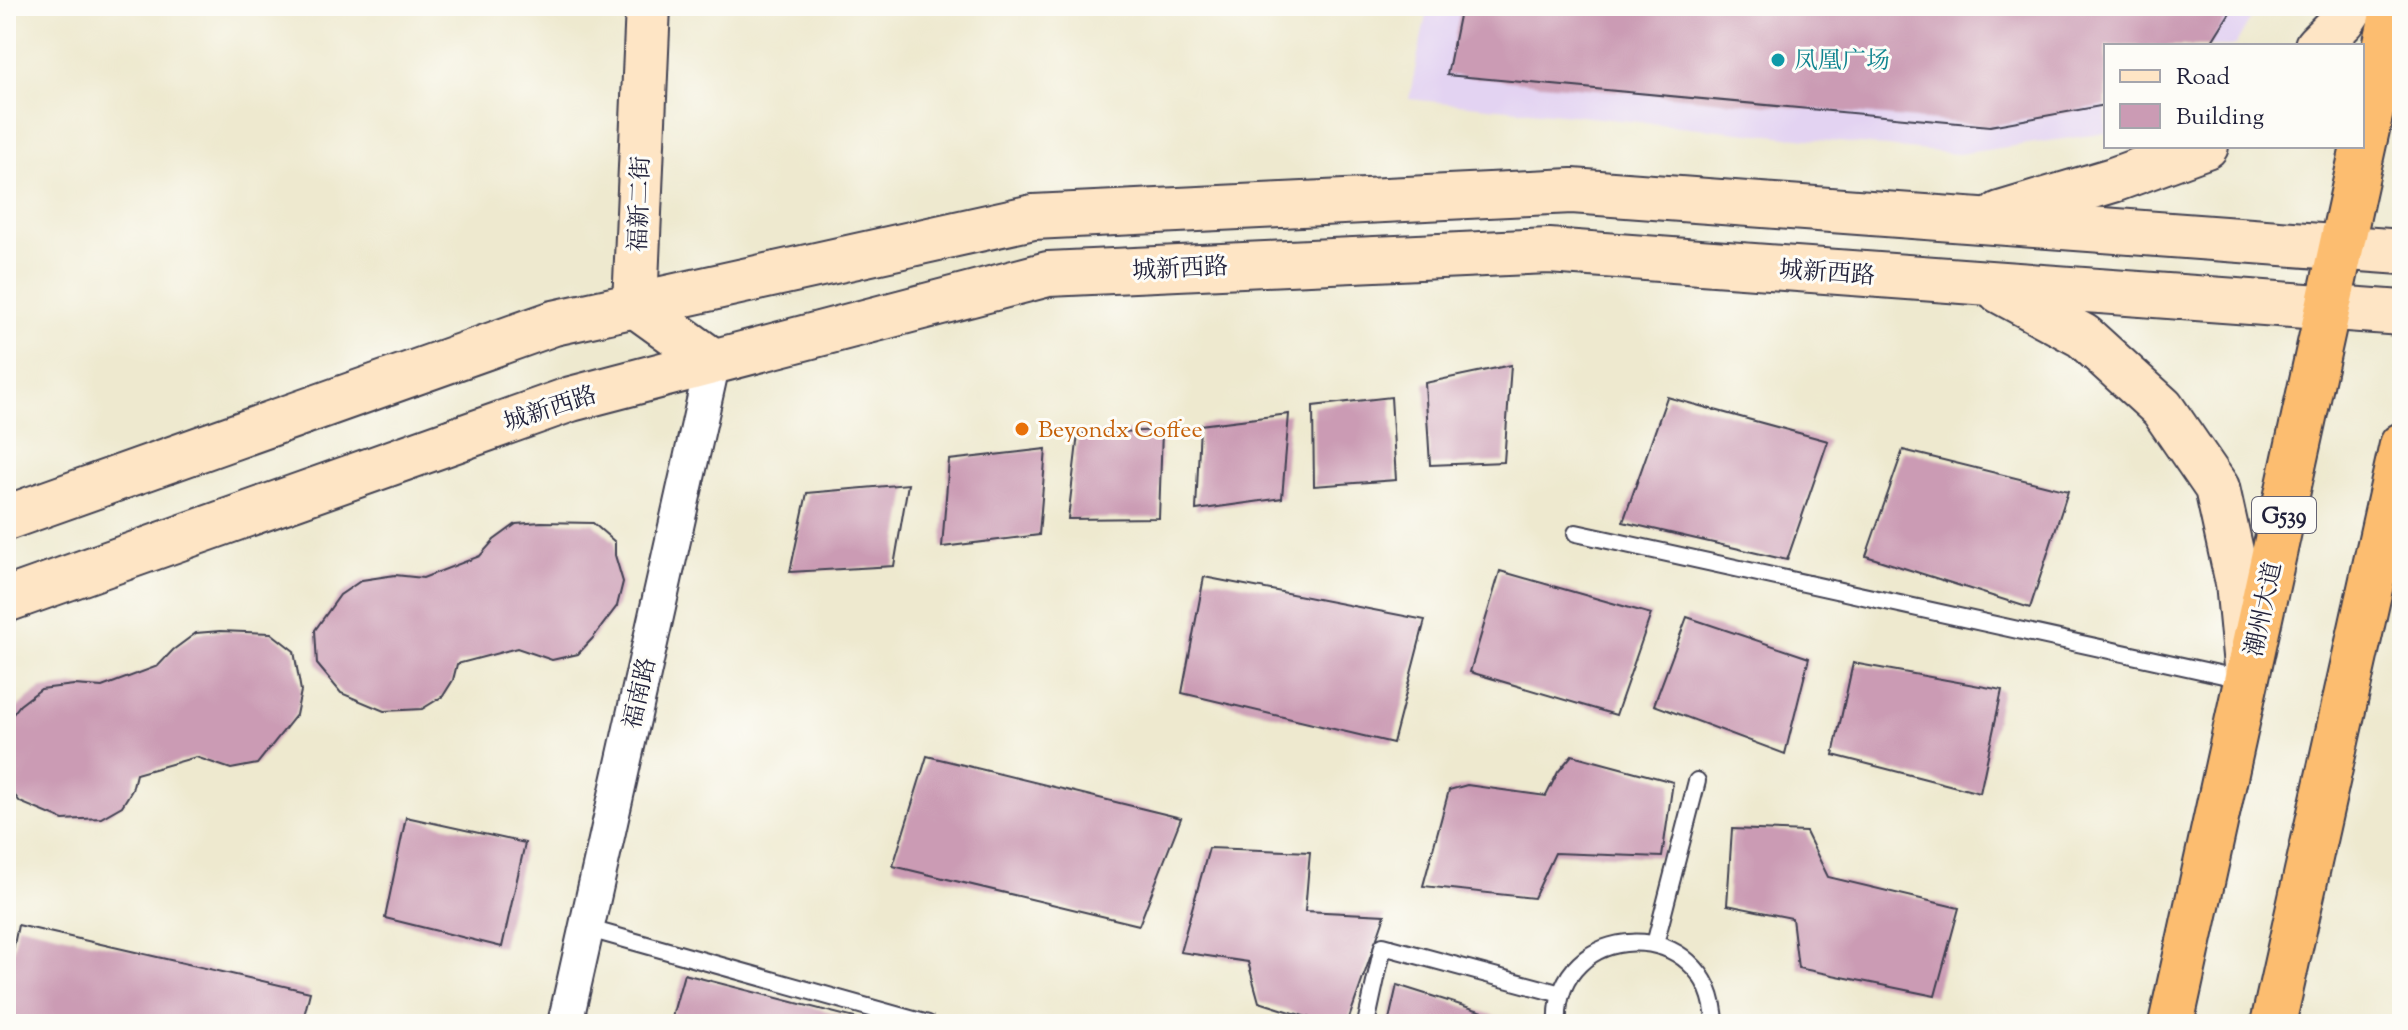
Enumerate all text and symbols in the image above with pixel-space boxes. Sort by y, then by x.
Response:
legend [2104,44,2364,148]
place label: 凤凰广场 [1794,45,1890,79]
marker: 凤凰广场 [1769,51,1787,69]
text: Road [2176,61,2230,95]
text: Building [2176,101,2265,135]
street label: 福新二街 [622,156,660,253]
street label: 城新西路 [1131,251,1229,289]
street label: 城新西路 [1778,254,1876,294]
street label: 城新西路 [500,379,602,441]
place label: Beyondx Coffee [1038,414,1203,448]
marker: Beyondx Coffee [1013,420,1031,438]
road number: G539 [2252,497,2316,533]
street label: 潮州大道 [2238,559,2292,660]
street label: 福南路 [616,655,666,732]

